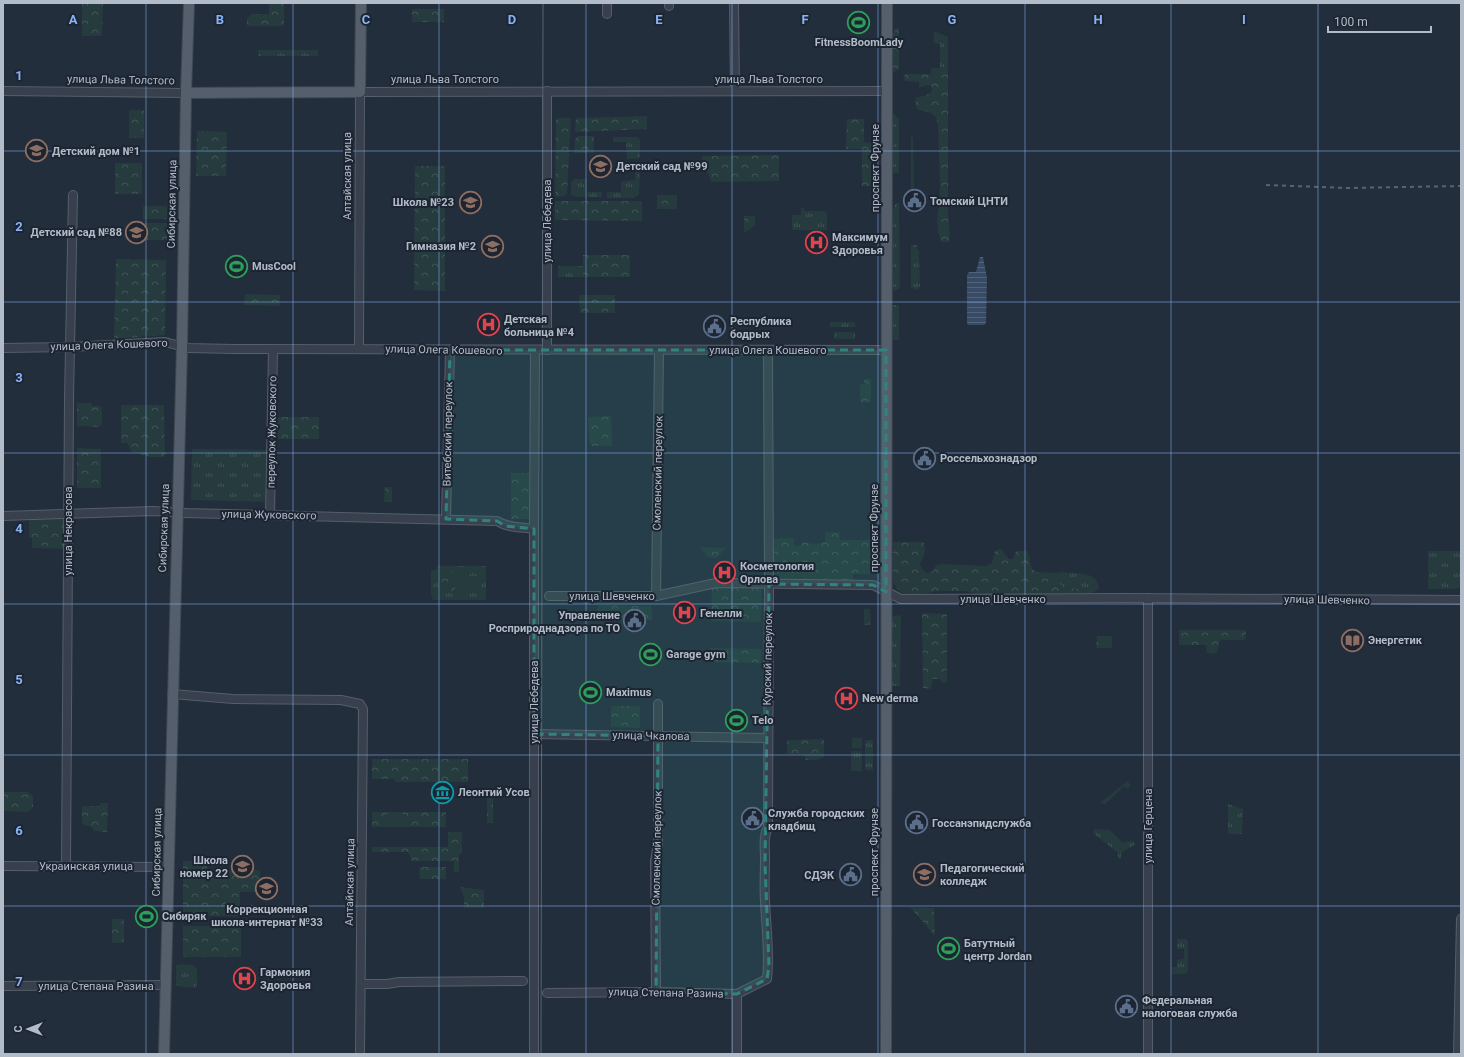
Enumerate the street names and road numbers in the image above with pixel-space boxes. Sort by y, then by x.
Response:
street label: улица Льва Толстого [67,73,175,87]
street label: улица Льва Толстого [391,73,499,86]
street label: улица Льва Толстого [715,73,823,86]
street label: проспект Фрунзе [869,124,882,212]
street label: Алтайская улица [341,132,354,220]
street label: Сибирская улица [165,160,179,248]
street label: улица Лебедева [541,179,554,263]
street label: улица Олега Кошевого [50,336,168,354]
street label: улица Олега Кошевого [385,342,503,358]
street label: улица Олега Кошевого [709,344,827,357]
street label: переулок Жуковского [265,376,279,488]
street label: Витебский переулок [441,381,455,487]
street label: Смоленский переулок [650,415,666,531]
street label: Сибирская улица [156,483,172,573]
street label: проспект Фрунзе [868,484,881,572]
street label: улица Некрасова [62,486,75,576]
street label: улица Жуковского [221,508,317,522]
street label: улица Шевченко [569,590,655,603]
street label: улица Шевченко [960,593,1046,606]
street label: улица Шевченко [1284,593,1370,607]
street label: Курский переулок [761,612,775,706]
street label: улица Лебедева [528,660,541,744]
street label: улица Чкалова [612,729,690,743]
street label: улица Герцена [1142,789,1155,863]
street label: Смоленский переулок [649,790,665,906]
street label: Сибирская улица [150,808,164,896]
street label: проспект Фрунзе [868,808,881,896]
street label: Алтайская улица [343,838,357,926]
street label: Украинская улица [39,860,133,873]
street label: улица Степана Разина [38,980,154,993]
street label: улица Степана Разина [608,985,724,1001]

